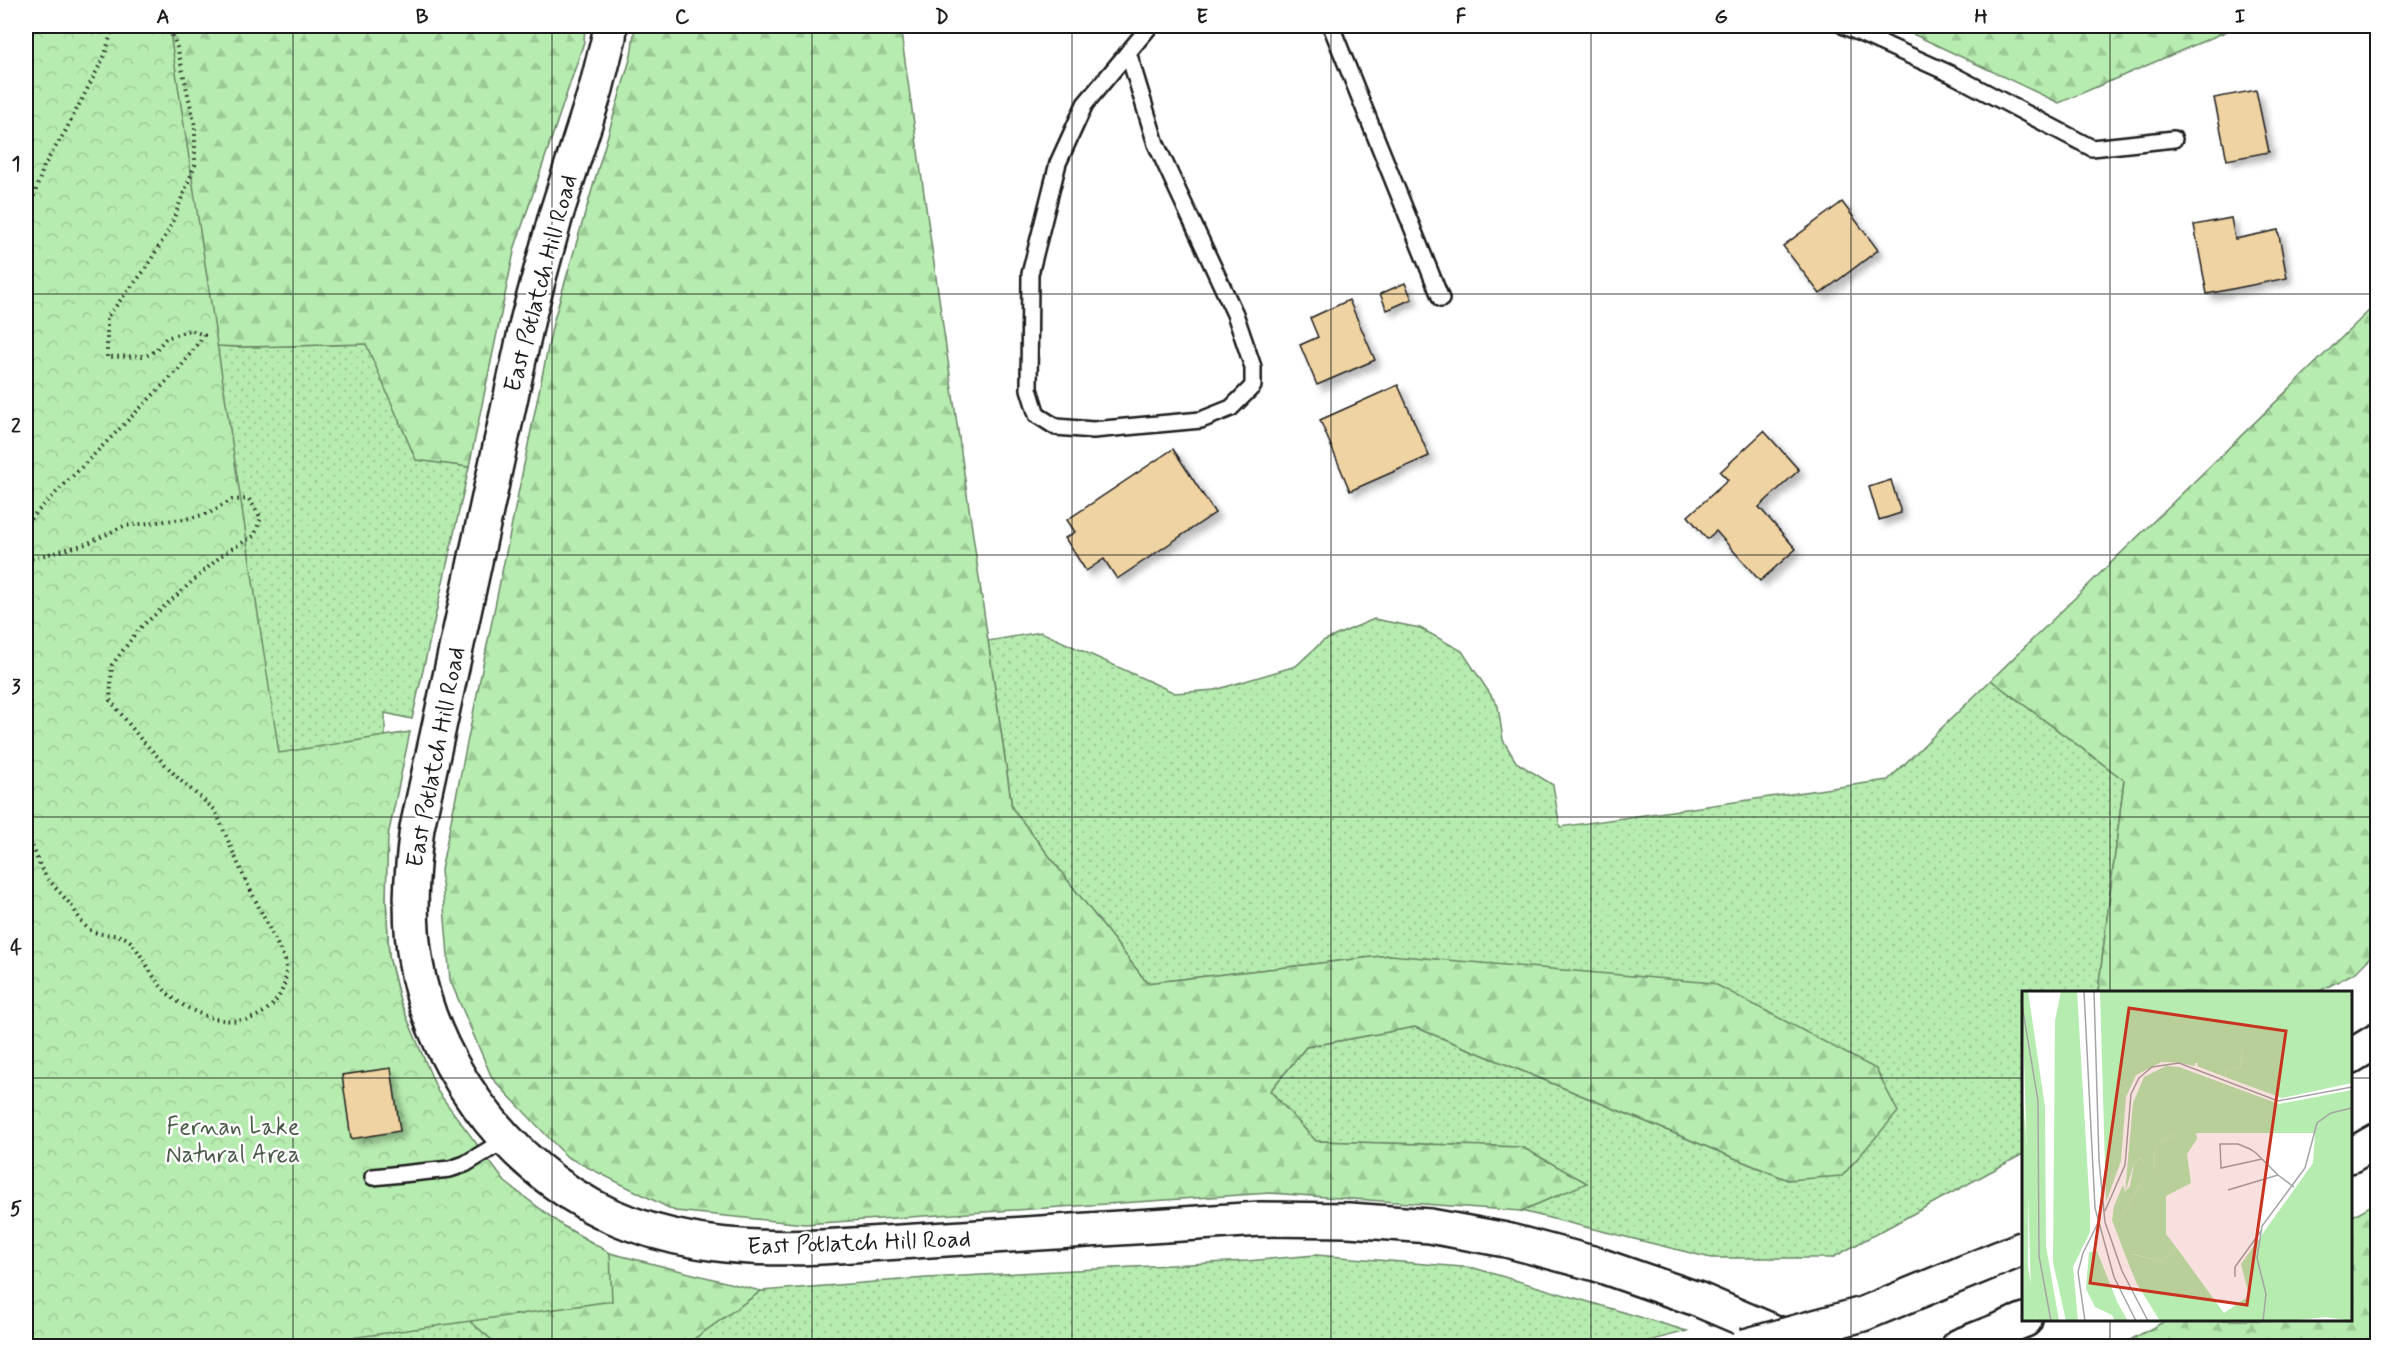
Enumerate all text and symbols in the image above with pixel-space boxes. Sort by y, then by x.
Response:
text: A [156,4,170,31]
text: B [416,4,429,31]
text: C [675,4,690,31]
text: D [935,4,949,31]
text: E [1196,4,1208,31]
text: F [1456,4,1467,31]
text: G [1714,4,1728,31]
text: H [1974,4,1988,31]
text: I [2235,4,2245,31]
text: 1 [12,151,20,178]
street label: East Potlatch Hill Road [498,171,585,395]
text: 2 [11,413,21,440]
street label: East Potlatch Hill Road [400,644,473,870]
text: 3 [11,674,21,701]
text: 4 [10,935,22,962]
inset map [2022,991,2352,1321]
park label: Fernan Lake Natural Area [166,1112,300,1171]
text: 5 [10,1196,22,1223]
street label: East Potlatch Hill Road [747,1224,971,1263]

